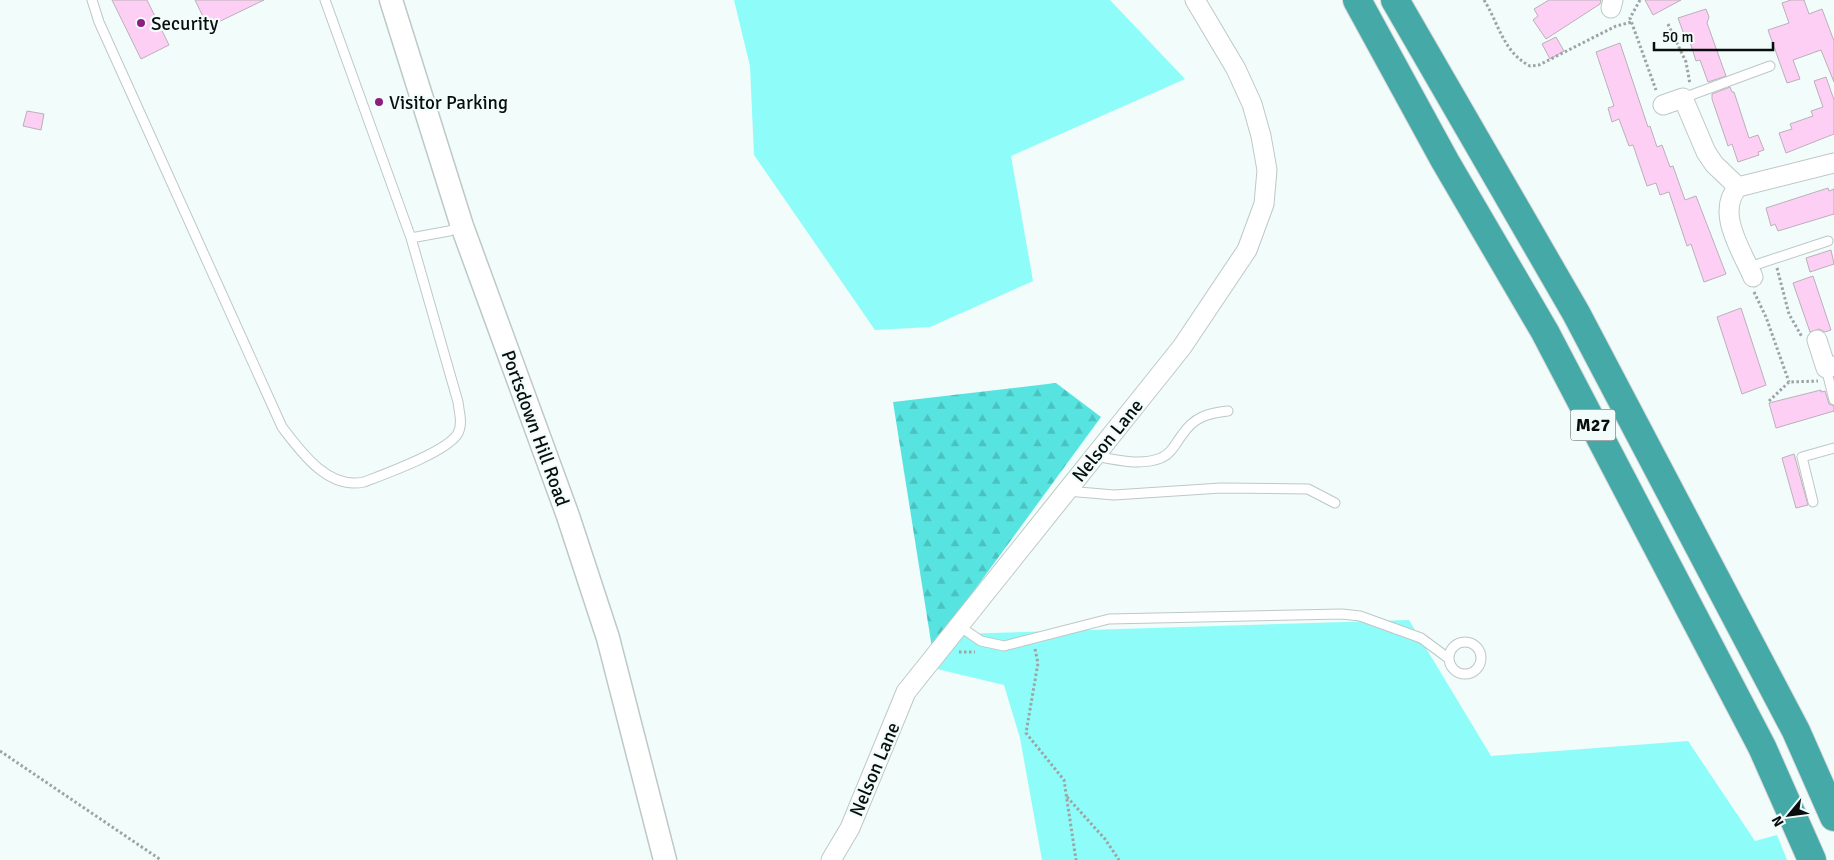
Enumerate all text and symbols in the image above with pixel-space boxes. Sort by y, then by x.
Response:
place label: Security [151,12,219,36]
marker: Security [135,17,147,29]
scale bar [1654,20,1773,52]
text: 50 m [1662,28,1693,46]
place label: Visitor Parking [389,91,508,115]
marker: Visitor Parking [373,96,385,108]
street label: Portsdown Hill Road [496,347,574,510]
street label: Nelson Lane [1067,394,1149,487]
road number: M27 [1570,410,1616,440]
street label: Nelson Lane [844,719,906,820]
north arrow [1764,790,1814,840]
text: N [1768,813,1788,829]

